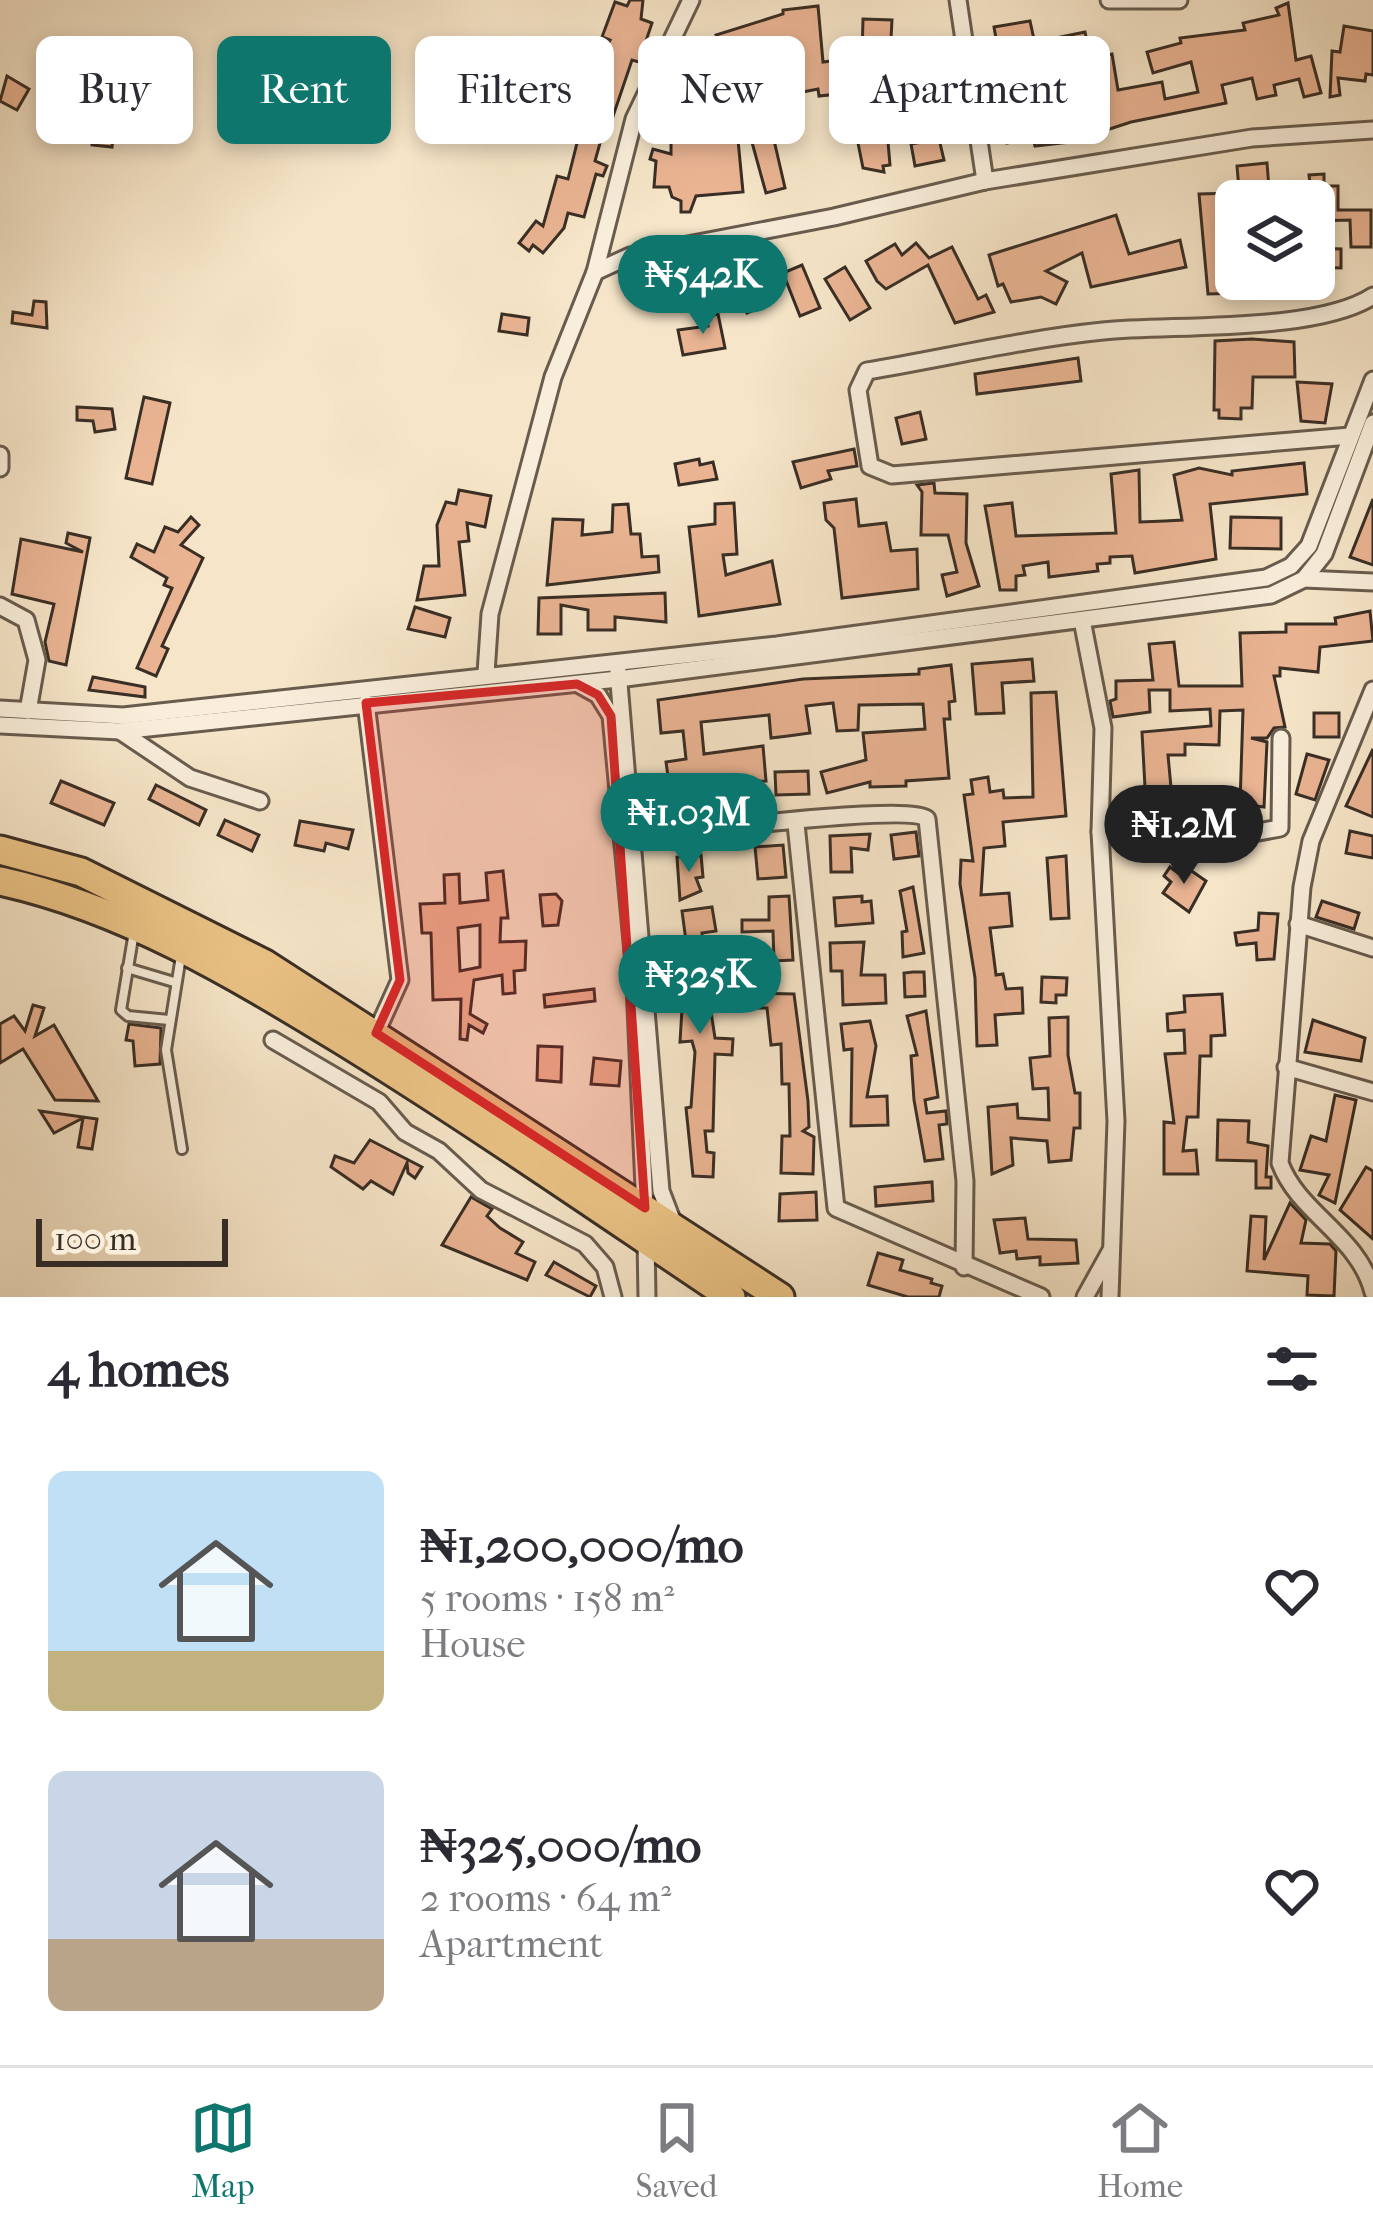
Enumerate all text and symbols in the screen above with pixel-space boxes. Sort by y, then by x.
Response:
chip: Buy [36,36,193,144]
chip: Rent [217,36,391,144]
chip: Filters [415,36,614,144]
chip: New [638,36,805,144]
chip: Apartment [829,36,1110,144]
map controls [1215,180,1335,300]
button: layers [1215,180,1335,300]
pin: ₦542K [619,235,787,337]
text: ₦542K [645,251,761,297]
pin: ₦1.03M [591,773,787,875]
pin: ₦1.2M [1100,785,1268,887]
text: ₦1.03M [628,789,750,835]
text: ₦1.2M [1131,801,1237,847]
pin: ₦325K [616,935,784,1037]
text: ₦325K [645,951,755,997]
scale bar [36,1213,228,1266]
text: 100 m [54,1220,137,1259]
icon: filters [1259,1336,1325,1402]
text: 4 homes [48,1339,229,1399]
text: ₦1,200,000/mo [420,1515,744,1575]
icon: home [144,1519,288,1663]
icon: heart [1259,1558,1325,1624]
text: 5 rooms · 158 m² [420,1575,674,1621]
text: House [420,1621,526,1667]
text: ₦325,000/mo [420,1815,701,1875]
icon: home [144,1819,288,1963]
icon: heart [1259,1858,1325,1924]
text: 2 rooms · 64 m² [420,1875,671,1921]
text: Apartment [420,1921,603,1967]
tab: Map [190,2095,256,2206]
tab: Saved [636,2095,717,2206]
tab: Home [1097,2095,1183,2206]

